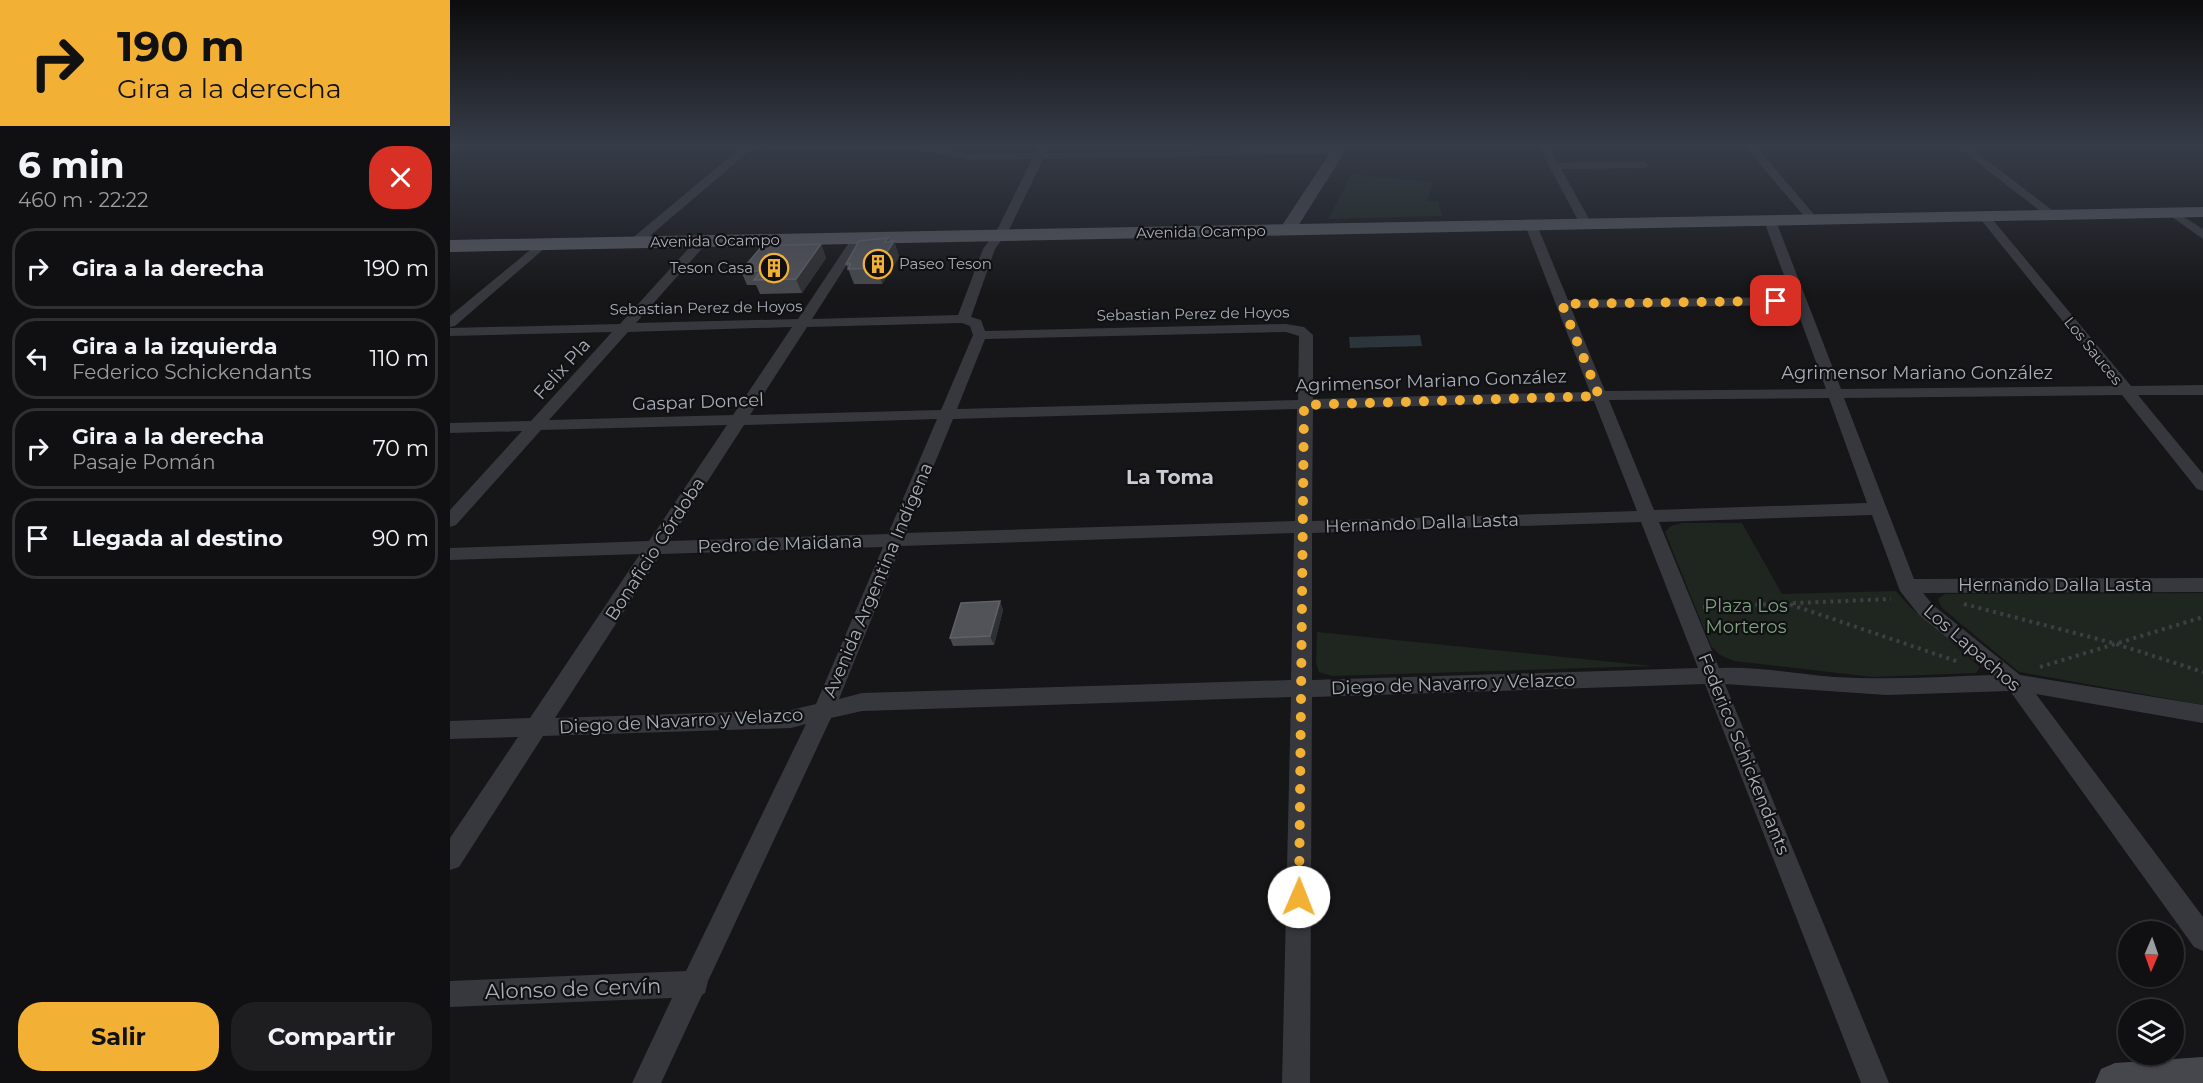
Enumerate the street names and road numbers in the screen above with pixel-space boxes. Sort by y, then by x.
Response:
street label: Avenida Ocampo [1136,221,1266,242]
street label: Avenida Ocampo [650,230,780,251]
street label: Sebastian Perez de Hoyos [609,296,803,319]
street label: Sebastian Perez de Hoyos [1096,302,1290,325]
street label: Los Sauces [2060,313,2127,389]
street label: Felix Pla [529,334,595,404]
street label: Agrimensor Mariano González [1781,362,2053,384]
street label: Agrimensor Mariano González [1295,365,1567,397]
street label: Gaspar Doncel [632,389,764,415]
street label: Avenida Argentina Indígena [818,459,938,701]
street label: Bonaficio Córdoba [600,473,710,625]
street label: Hernando Dalla Lasta [1325,509,1519,537]
street label: Pedro de Maidana [697,530,863,558]
street label: Hernando Dalla Lasta [1958,574,2152,596]
street label: Los Lapachos [1919,600,2025,696]
street label: Federico Schickendants [1693,650,1795,858]
street label: Diego de Navarro y Velazco [1330,669,1576,699]
street label: Diego de Navarro y Velazco [558,704,804,738]
street label: Alonso de Cervín [484,973,662,1004]

